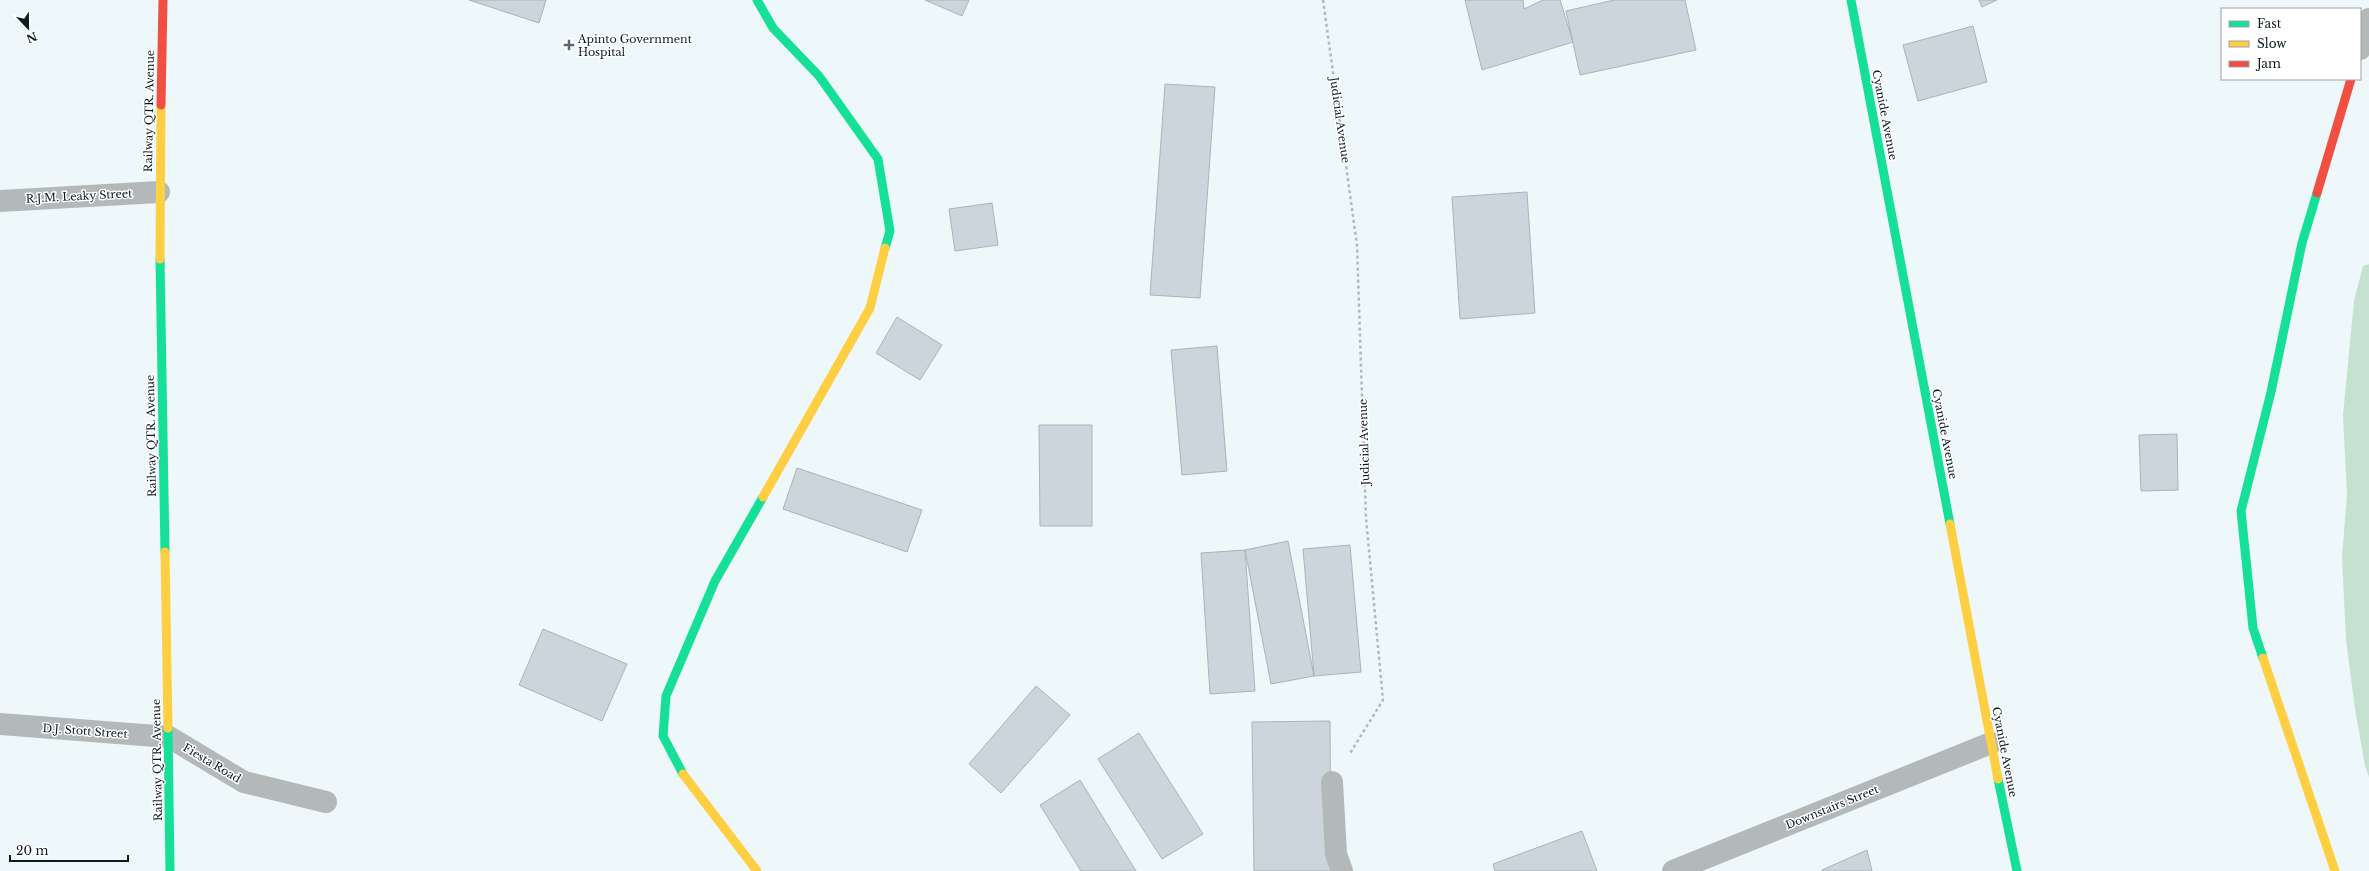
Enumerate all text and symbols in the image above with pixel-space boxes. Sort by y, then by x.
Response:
north arrow [8,8,48,48]
legend [2221,8,2361,80]
text: Fast [2257,16,2282,31]
text: N [24,29,39,46]
place label: Apinto Government Hospital [577,32,693,59]
text: Slow [2257,36,2287,51]
marker: Apinto Government Hospital [563,39,575,51]
street label: Railway QTR. Avenue [141,50,157,172]
text: Jam [2255,56,2281,71]
street label: Cyanide Avenue [1869,69,1901,161]
street label: Judicial Avenue [1327,74,1353,164]
street label: R.J.M. Leaky Street [25,186,133,206]
street label: Railway QTR. Avenue [143,375,159,497]
street label: Cyanide Avenue [1929,388,1961,480]
street label: Judicial Avenue [1355,398,1373,488]
street label: Railway QTR. Avenue [149,699,165,821]
street label: Cyanide Avenue [1989,706,2021,798]
street label: D.J. Stott Street [42,721,129,741]
street label: Fiesta Road [181,740,244,786]
street label: Downstairs Street [1783,782,1881,832]
scale bar [10,837,128,863]
text: 20 m [16,843,48,858]

